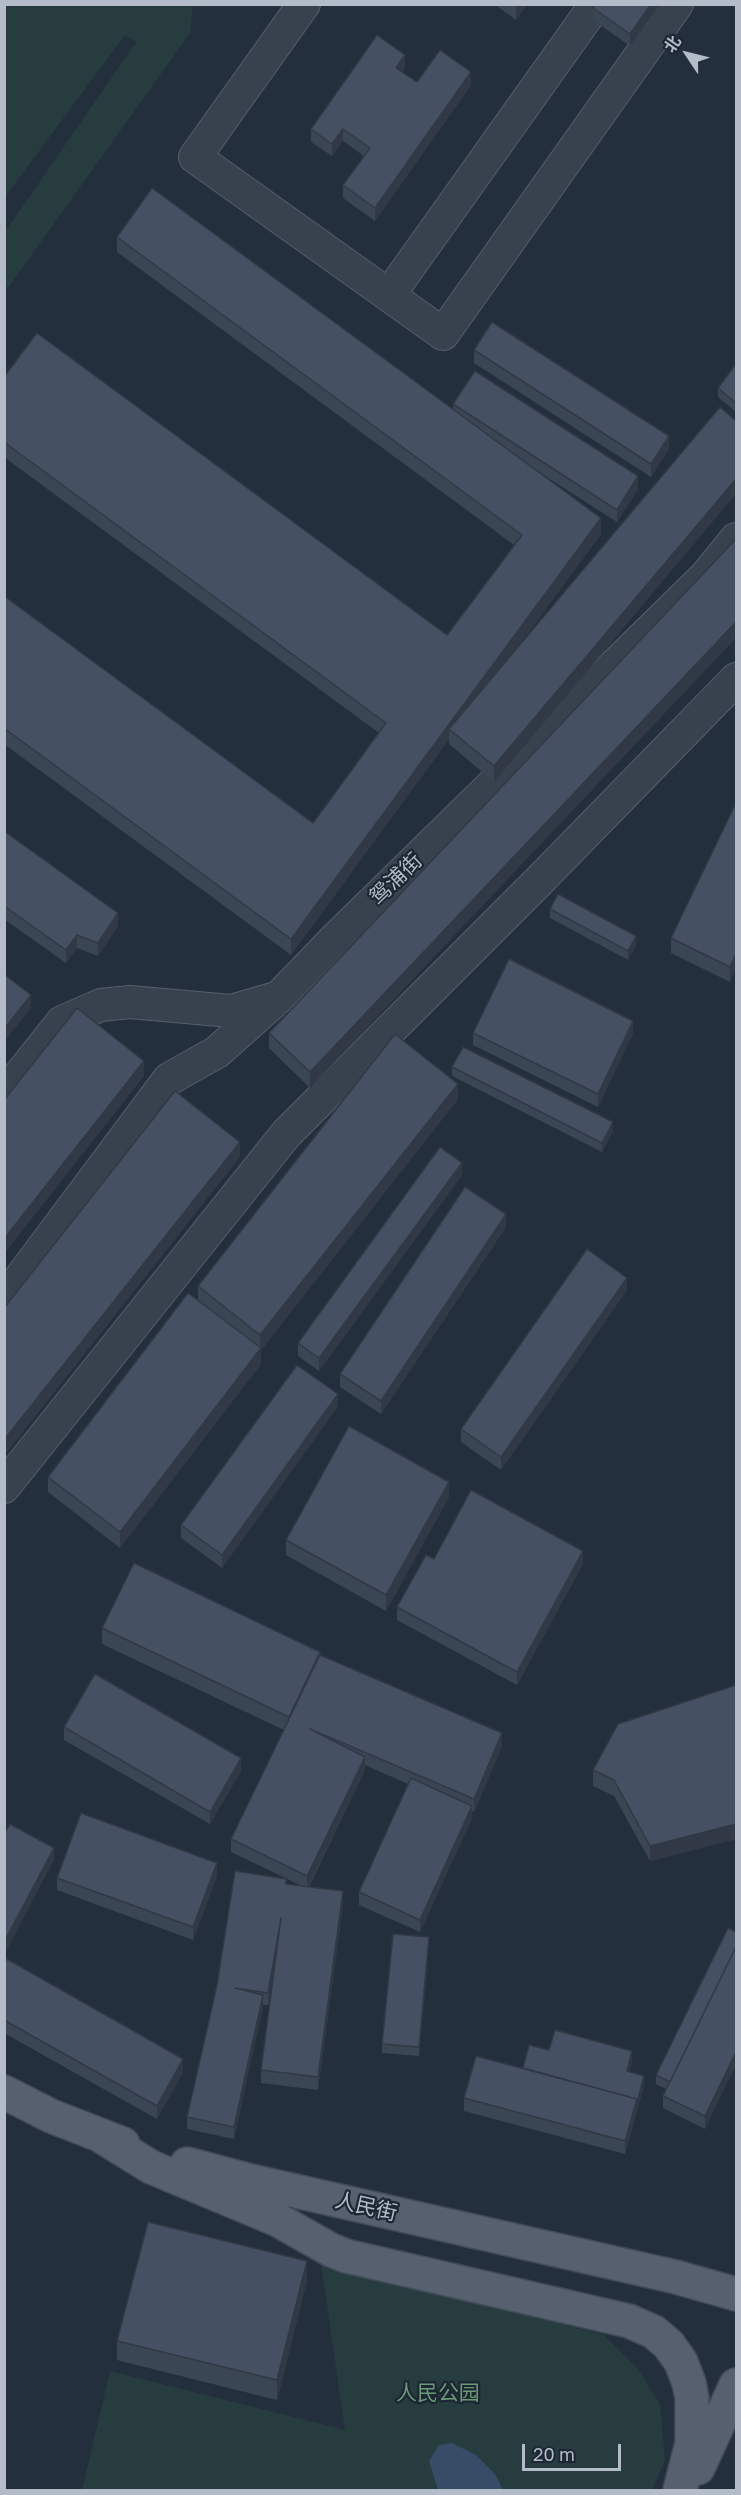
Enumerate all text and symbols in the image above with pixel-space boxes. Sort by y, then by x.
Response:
north arrow [657,24,717,84]
text: 北 [659,31,685,56]
street label: 鸳浦街 [365,848,427,910]
street label: 人民街 [332,2188,400,2226]
park label: 人民公园 [396,2380,480,2406]
scale bar [525,2432,624,2470]
text: 20 m [533,2443,575,2465]

